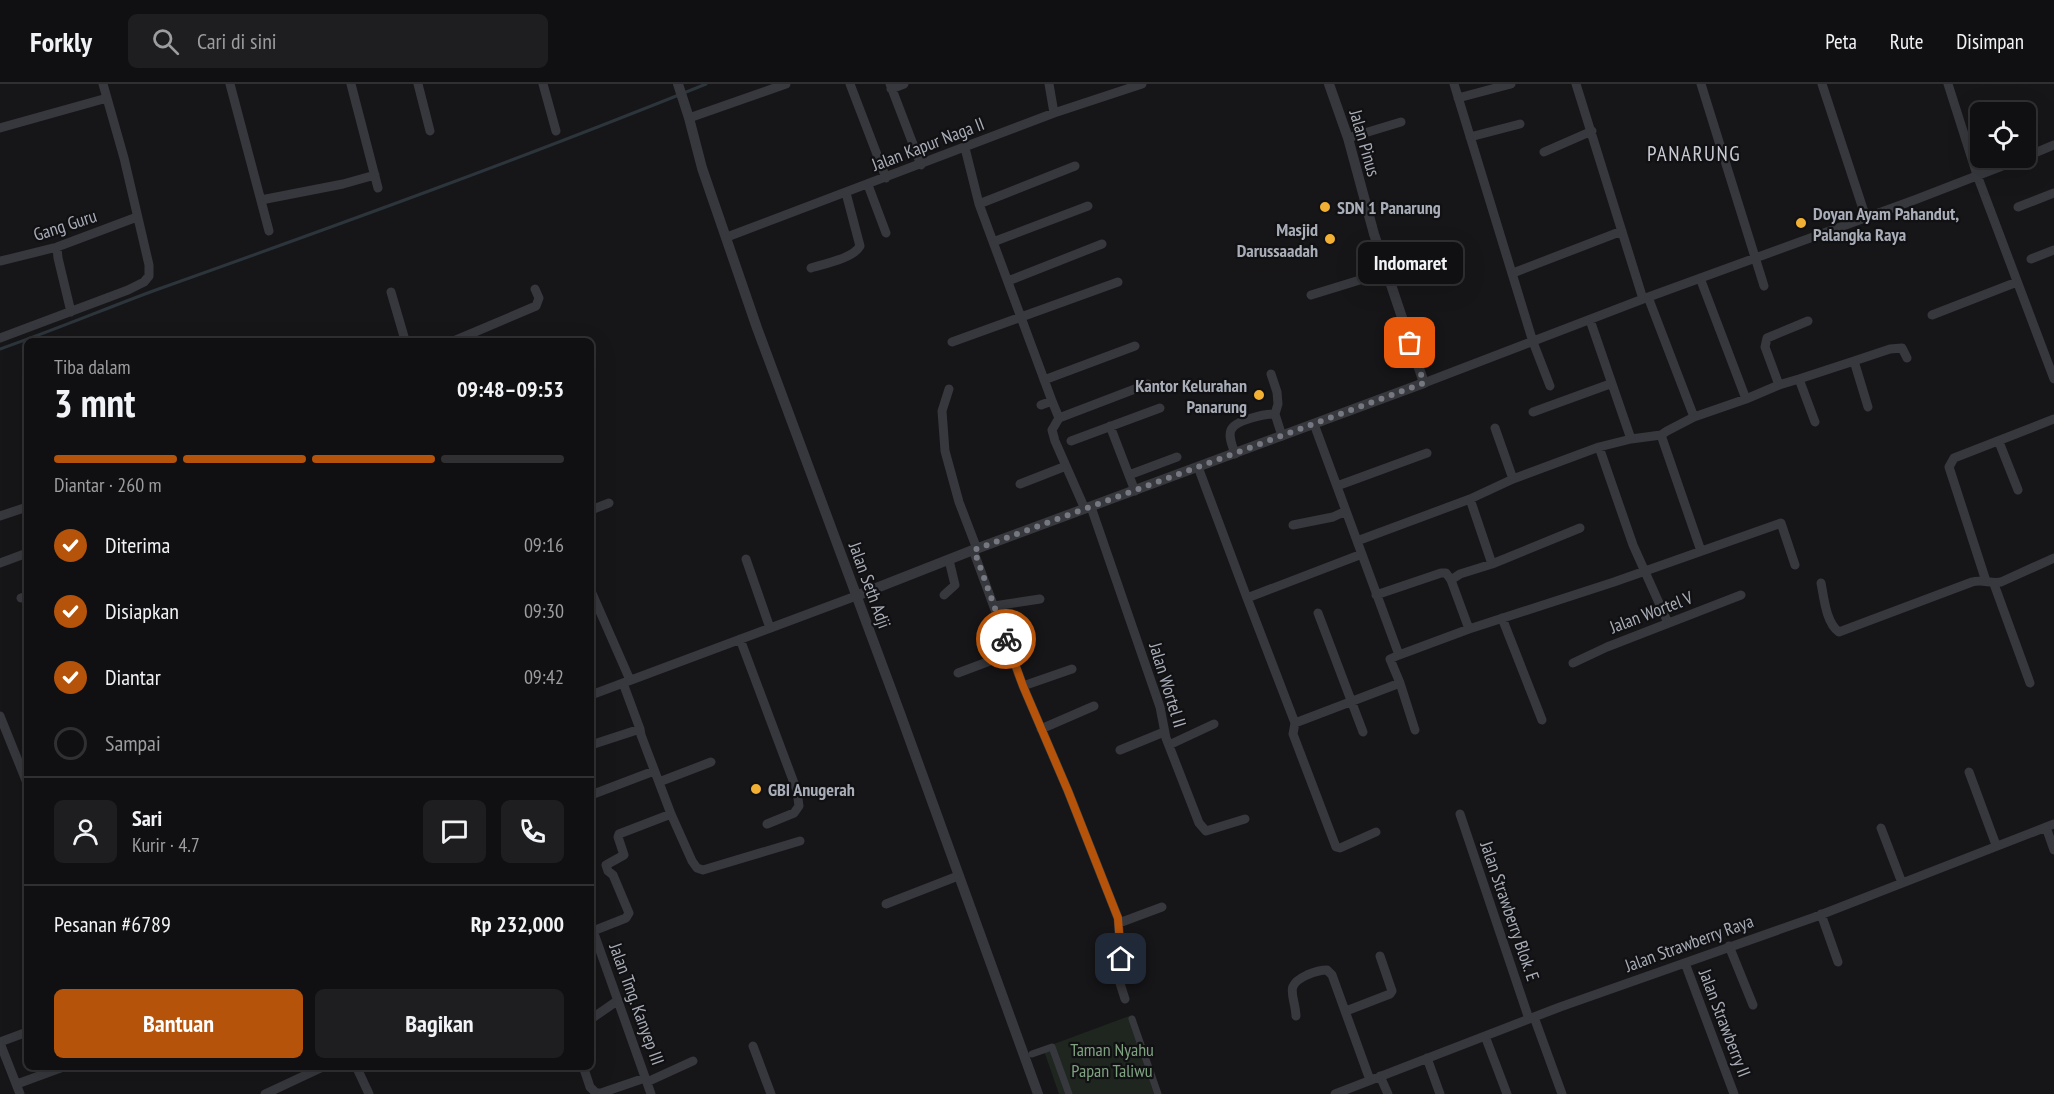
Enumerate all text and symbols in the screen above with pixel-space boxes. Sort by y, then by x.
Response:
search box [128,14,548,68]
text: Forkly [30,23,92,60]
icon: search [149,25,182,58]
text: Cari di sini [197,27,277,55]
text: Peta [1825,28,1857,55]
text: Rute [1890,28,1923,55]
text: Disimpan [1956,28,2024,55]
map controls [1970,102,2036,168]
button: locate [1970,102,2036,168]
street label: Jalan Pinus [1344,106,1385,179]
street label: Jalan Kapur Naga II [867,112,988,176]
district label: PANARUNG [1647,140,1741,167]
place label: SDN 1 Panarung [1337,196,1441,219]
marker: SDN 1 Panarung [1318,200,1332,214]
place label: Doyan Ayam Pahandut, Palangka Raya [1813,202,1959,246]
street label: Gang Guru [31,204,99,246]
marker: Doyan Ayam Pahandut, Palangka Raya [1794,216,1808,230]
place label: Masjid Darussaadah [1237,218,1318,262]
marker: Masjid Darussaadah [1323,232,1337,246]
callout: Indomaret [1358,241,1462,283]
text: Indomaret [1374,250,1447,276]
pin [1384,317,1435,368]
icon: bag [1393,326,1426,359]
text: Tiba dalam [54,354,131,380]
place label: Kantor Kelurahan Panarung [1135,374,1247,418]
text: 09:48–09:53 [457,375,564,403]
text: 3 mnt [54,377,135,428]
marker: Kantor Kelurahan Panarung [1252,388,1266,402]
text: Diantar · 260 m [54,472,162,498]
icon: check [54,529,87,562]
text: Diterima [105,531,170,559]
text: 09:16 [524,532,564,558]
street label: Jalan Seth Adji [843,538,896,631]
street label: Jalan Wortel V [1605,585,1696,639]
icon: check [54,595,87,628]
text: Disiapkan [105,597,179,625]
text: 09:30 [524,598,564,624]
courier [976,609,1036,669]
icon: bike [990,623,1023,656]
street label: Jalan Wortel II [1144,639,1192,730]
icon: check [54,661,87,694]
text: Diantar [105,663,161,691]
text: 09:42 [524,664,564,690]
text: Sampai [105,729,161,757]
place label: GBI Anugerah [768,778,855,801]
marker: GBI Anugerah [749,782,763,796]
button: person [54,800,117,863]
button: chat [423,800,486,863]
button: phone [501,800,564,863]
text: Sari [132,804,162,832]
text: Kurir · 4.7 [132,832,200,858]
street label: Jalan Strawberry Blok. E [1475,837,1545,984]
street label: Jalan Strawberry Raya [1621,909,1756,977]
text: Pesanan #6789 [54,910,171,938]
text: Rp 232,000 [471,910,564,938]
pin [1095,933,1146,984]
street label: Jalan Tmg. Kanyep III [604,939,670,1068]
icon: home [1104,942,1137,975]
street label: Jalan Strawberry II [1694,965,1756,1080]
button: Bantuan [54,989,303,1058]
button: Bagikan [315,989,564,1058]
park label: Taman Nyahu Papan Taliwu [1070,1038,1154,1082]

